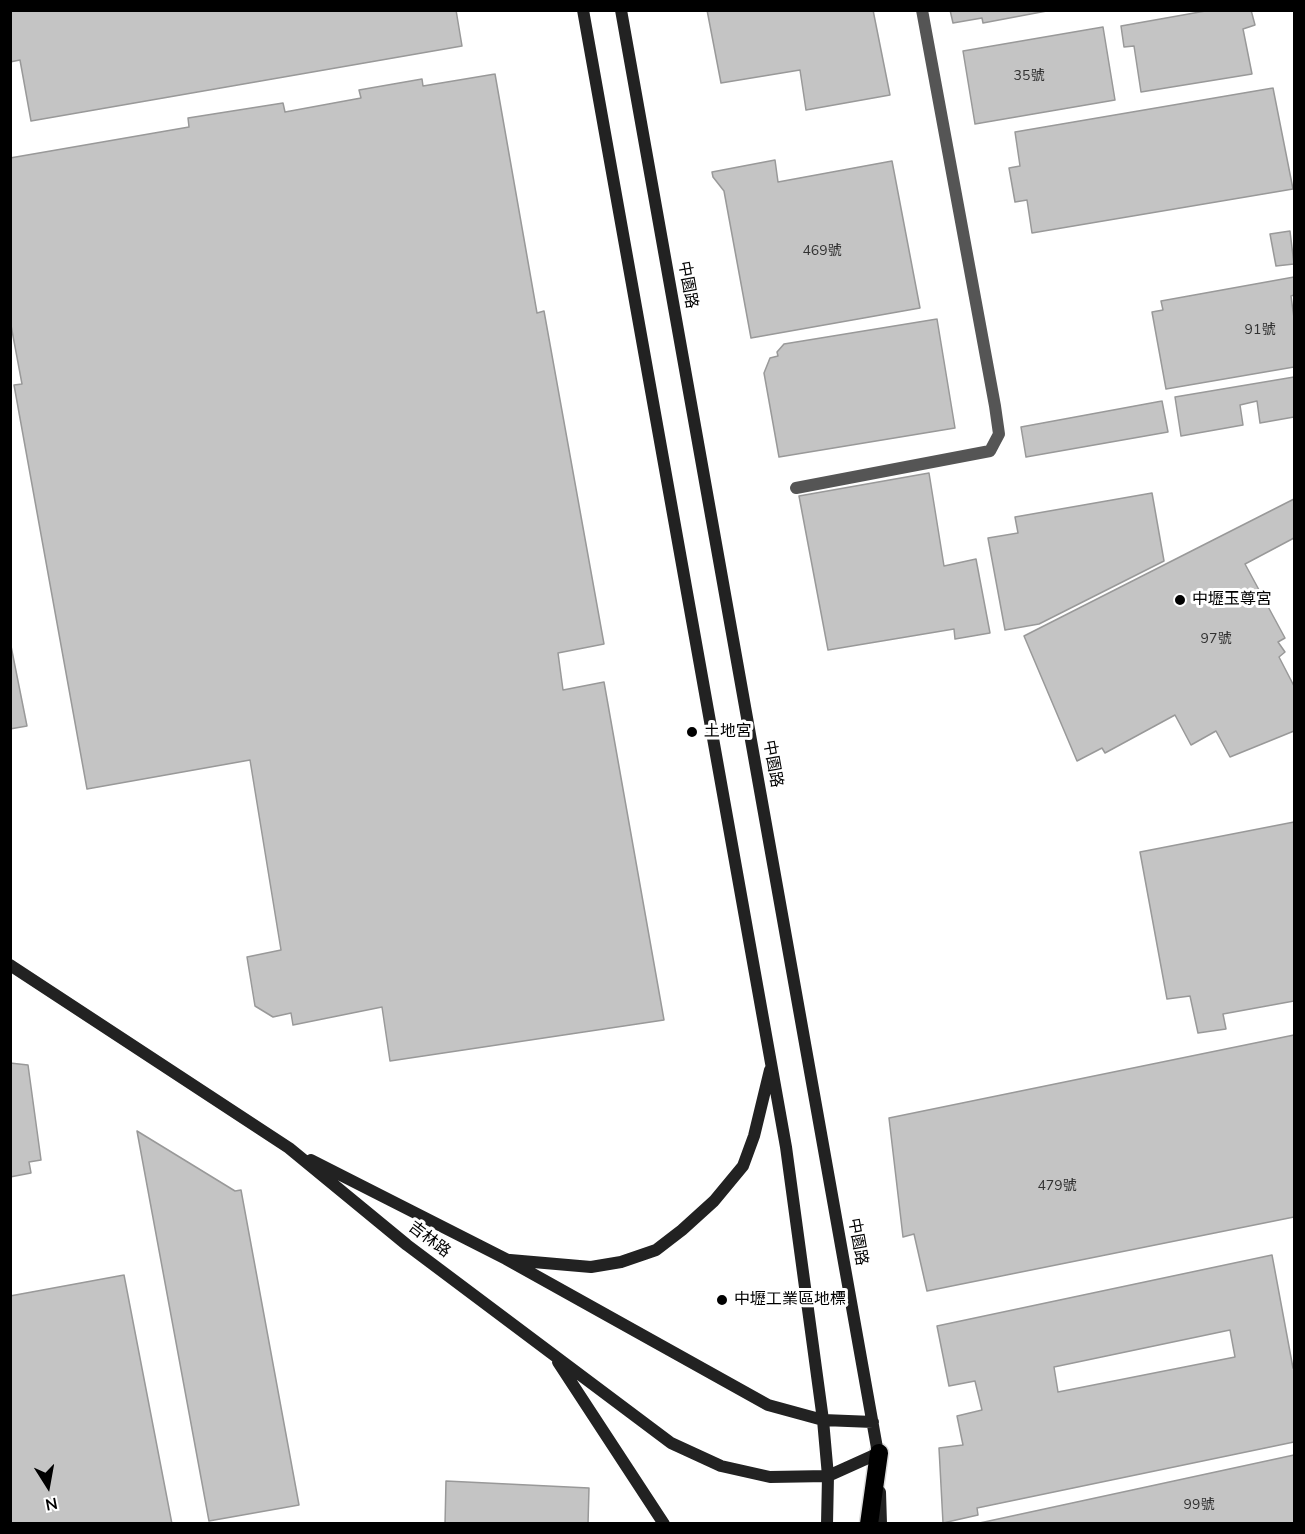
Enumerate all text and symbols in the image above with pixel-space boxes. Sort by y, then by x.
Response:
house number: 35號 [1014,69,1044,85]
house number: 469號 [802,244,842,260]
street label: 中園路 [673,260,701,310]
house number: 91號 [1245,323,1275,339]
place label: 中壢玉尊宮 [1192,590,1272,610]
marker: 中壢玉尊宮 [1173,593,1187,607]
house number: 97號 [1201,632,1231,648]
place label: 土地宮 [704,722,752,742]
marker: 土地宮 [685,725,699,739]
street label: 中園路 [758,739,786,789]
house number: 479號 [1037,1179,1077,1195]
street label: 中園路 [843,1217,871,1267]
street label: 吉林路 [404,1218,454,1262]
place label: 中壢工業區地標 [734,1290,846,1310]
marker: 中壢工業區地標 [715,1293,729,1307]
north arrow [18,1456,78,1516]
text: N [43,1492,59,1516]
house number: 99號 [1184,1498,1214,1514]

